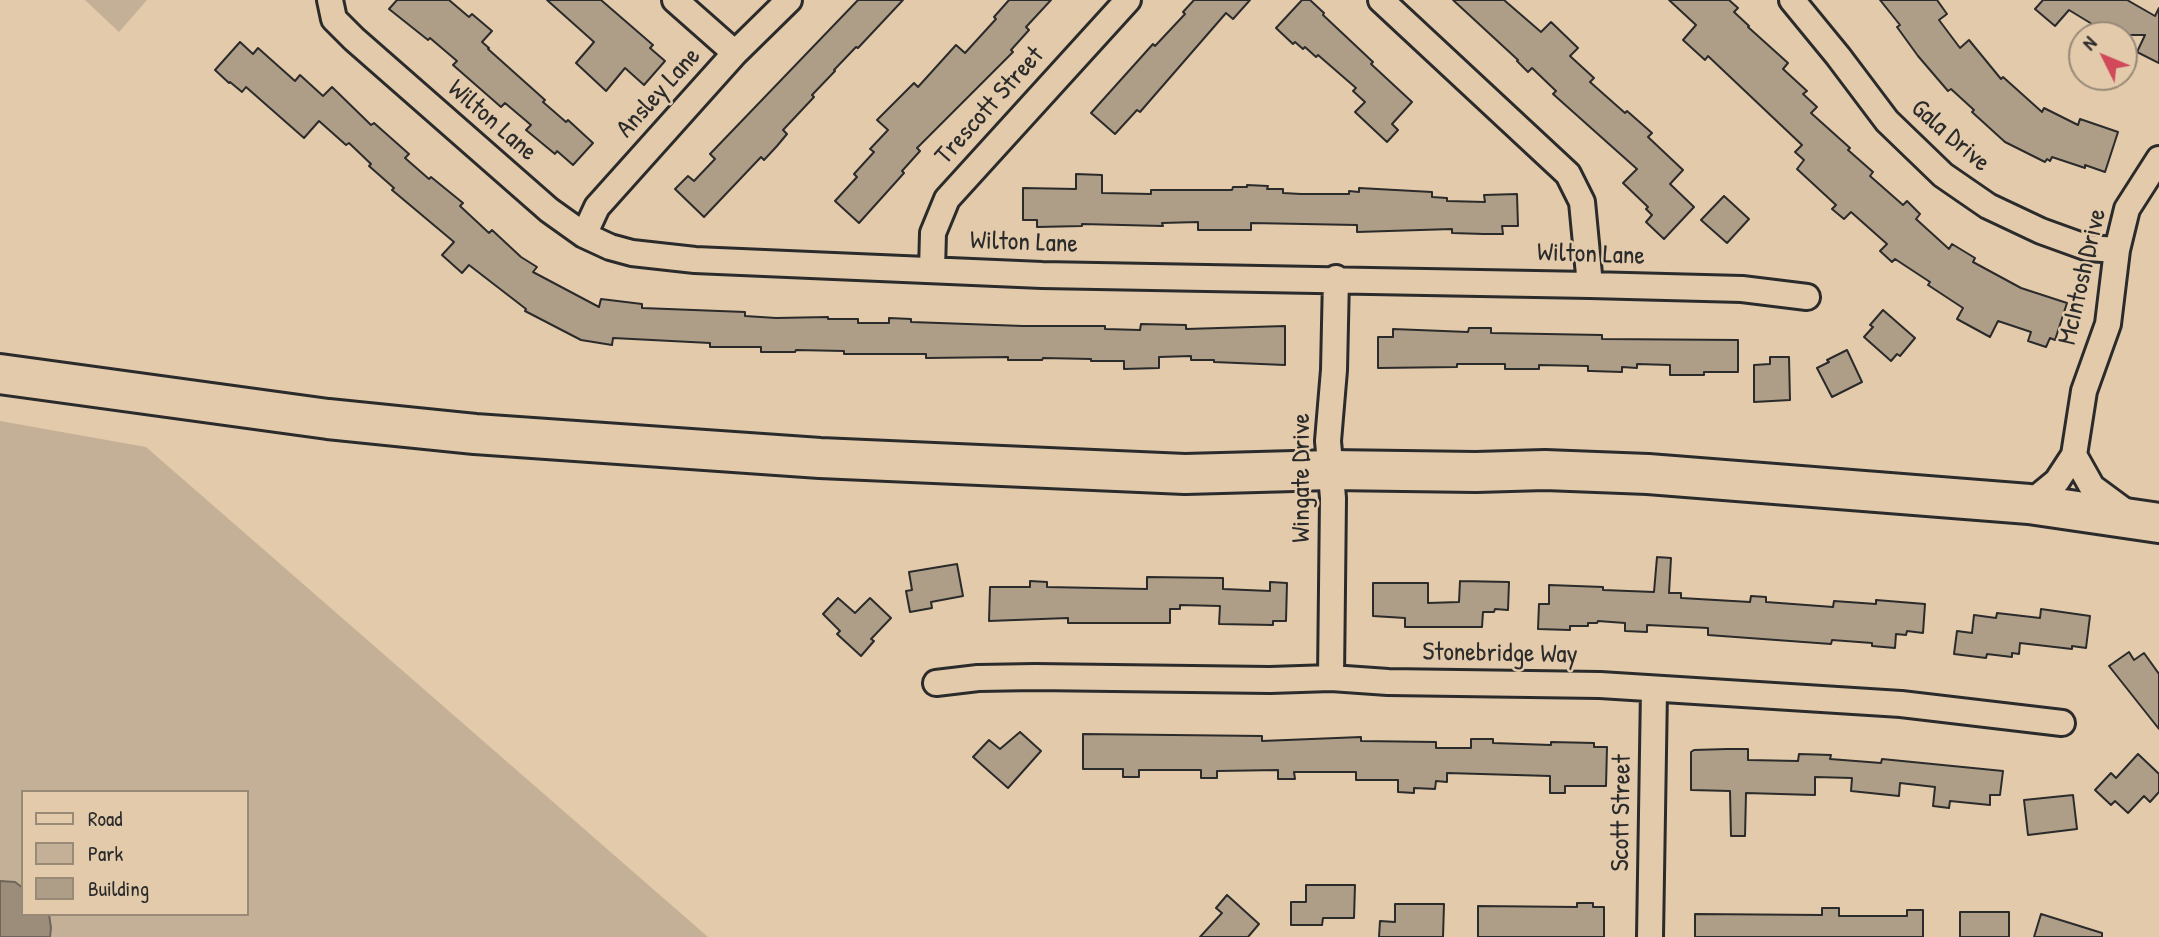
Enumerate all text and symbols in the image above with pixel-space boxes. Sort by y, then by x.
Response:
north arrow [2068,21,2138,91]
text: N [2076,30,2102,56]
street label: Ansley Lane [610,41,708,145]
street label: Trescott Street [929,41,1051,171]
street label: Wilton Lane [441,74,543,168]
street label: Gala Drive [1904,93,1996,179]
street label: McIntosh Drive [2052,206,2114,348]
street label: Wilton Lane [970,226,1078,260]
street label: Wilton Lane [1537,238,1645,272]
street label: Wingate Drive [1286,413,1318,543]
street label: Stonebridge Way [1422,637,1578,671]
street label: Scott Street [1605,754,1639,872]
legend [21,790,248,916]
text: Road [88,804,122,833]
text: Park [88,839,123,868]
text: Building [88,874,149,903]

